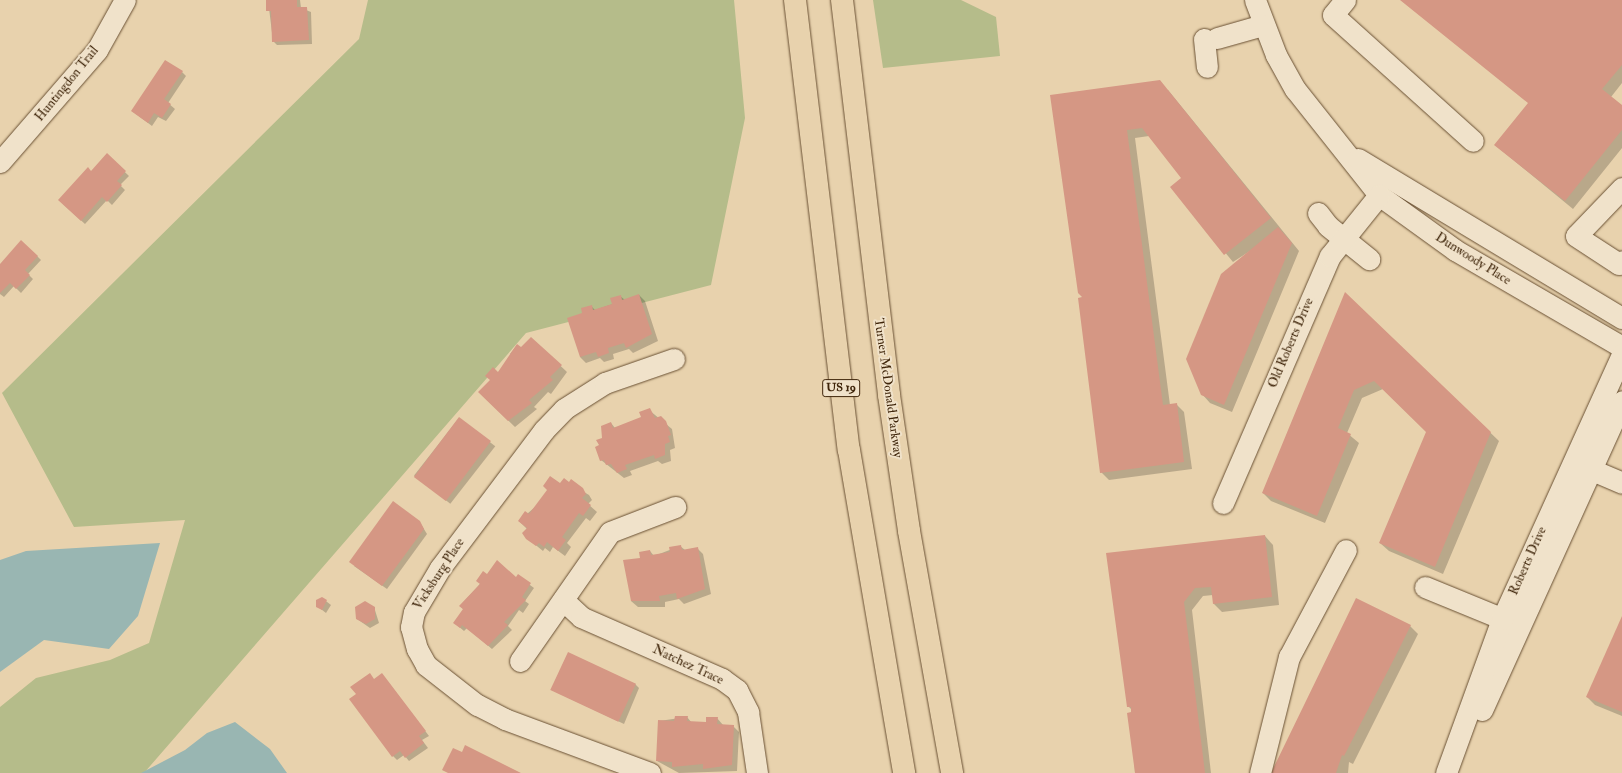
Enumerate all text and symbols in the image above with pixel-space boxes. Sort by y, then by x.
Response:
street label: Huntingdon Trail [32,43,102,125]
street label: Dunwoody Place [1432,230,1514,288]
street label: Old Roberts Drive [1265,296,1317,390]
street label: Turner McDonald Parkway [870,317,906,459]
road number: US 19 [822,378,860,398]
street label: Roberts Drive [1506,524,1550,598]
street label: Vicksburg Place [410,535,468,613]
street label: Natchez Trace [650,642,726,688]

